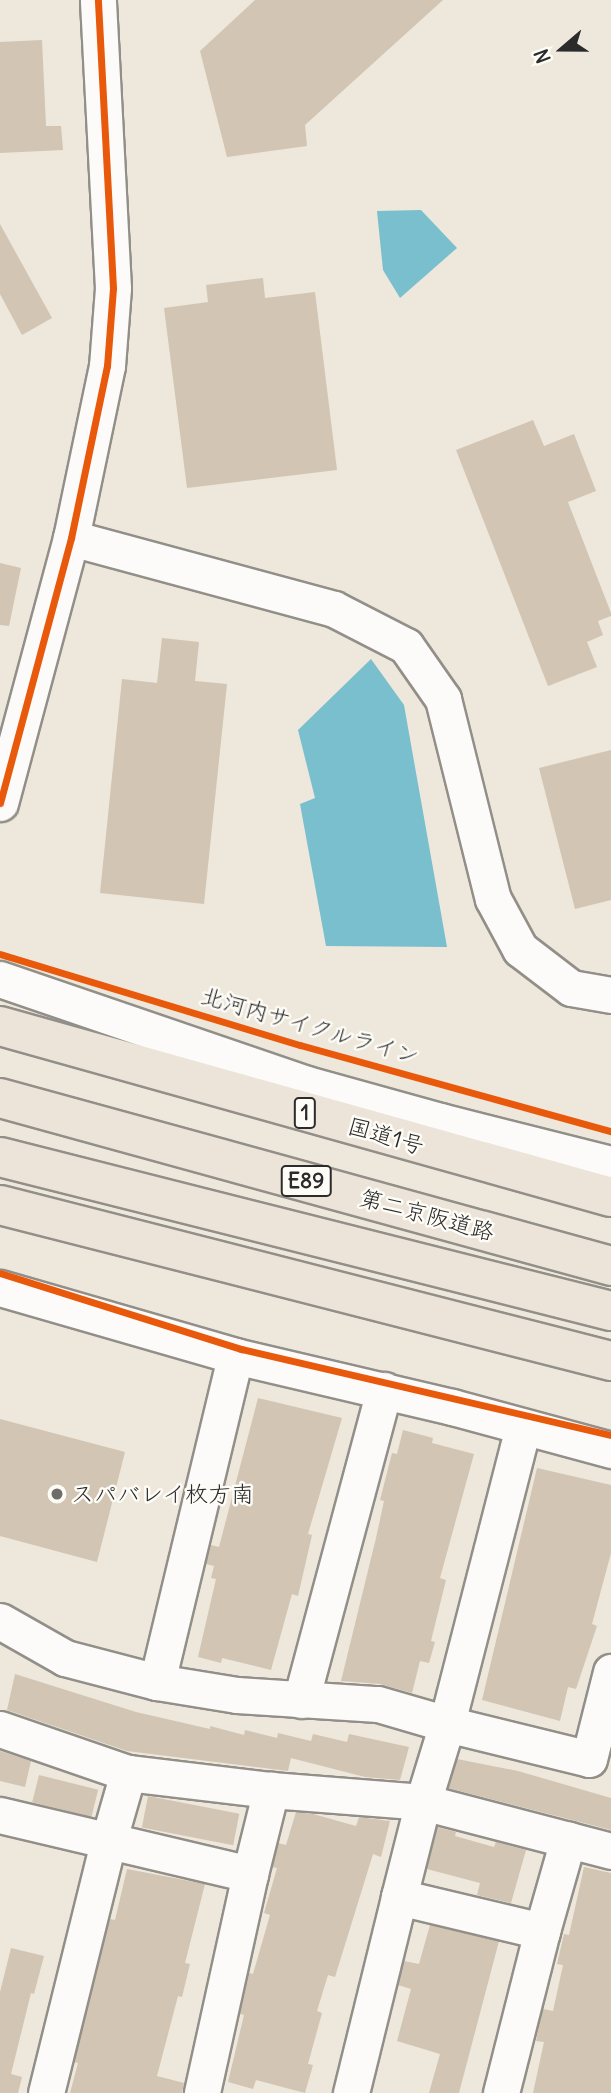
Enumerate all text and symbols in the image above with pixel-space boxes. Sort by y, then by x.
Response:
north arrow [527,14,597,84]
text: N [529,46,556,66]
street label: 北河内サイクルライン [196,981,424,1071]
road number: 1 [293,1096,317,1130]
street label: 国道1号 [345,1112,427,1160]
road number: E89 [280,1164,332,1198]
street label: 第二京阪道路 [357,1184,497,1246]
place label: スパバレイ枚方南 [71,1480,255,1508]
marker: スパバレイ枚方南 [49,1486,65,1502]

